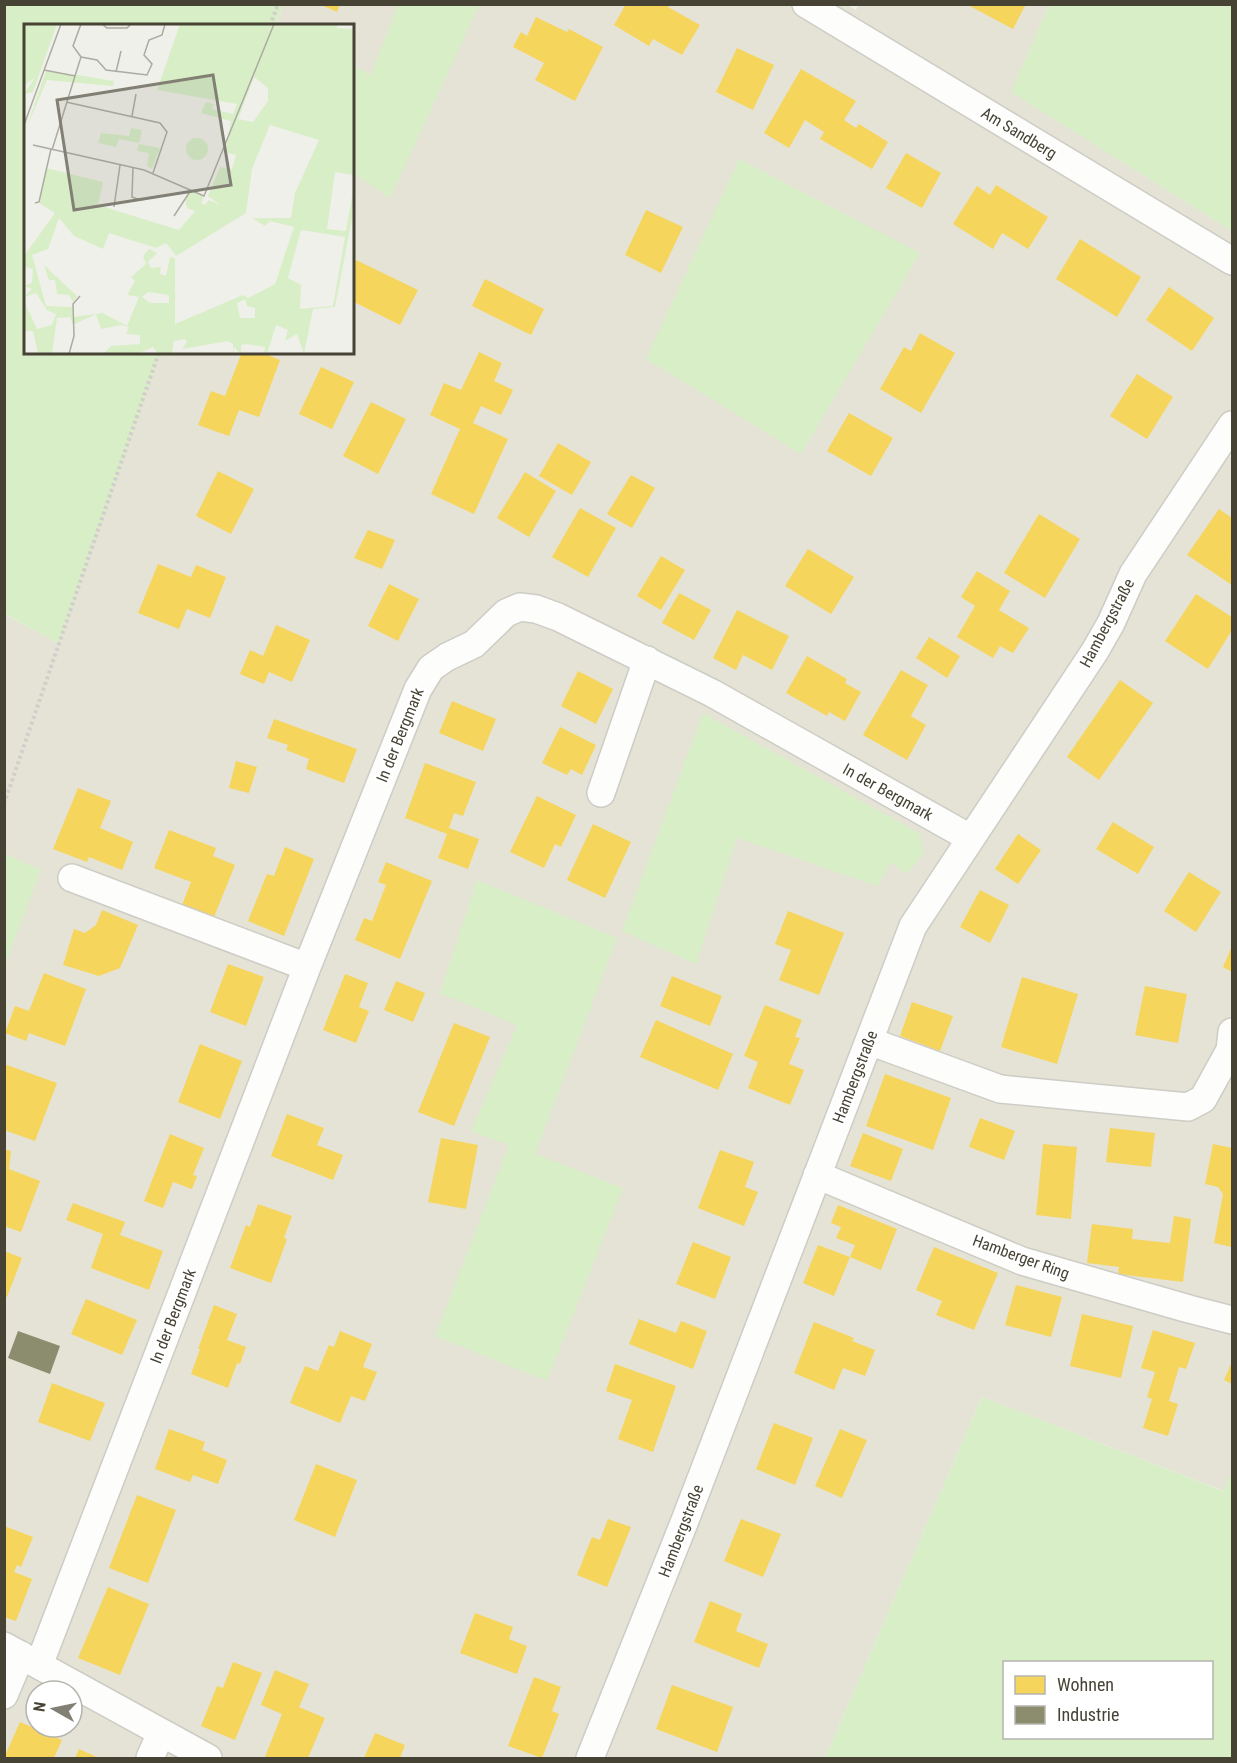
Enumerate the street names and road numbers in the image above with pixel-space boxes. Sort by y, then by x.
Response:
street label: Am Sandberg [978,103,1060,163]
street label: Hambergstraße [1076,575,1138,671]
street label: In der Bergmark [372,684,428,785]
street label: In der Bergmark [840,759,937,825]
street label: Hambergstraße [829,1028,881,1126]
street label: Hamberger Ring [970,1231,1072,1283]
street label: In der Bergmark [146,1265,200,1366]
street label: Hambergstraße [655,1482,707,1580]

